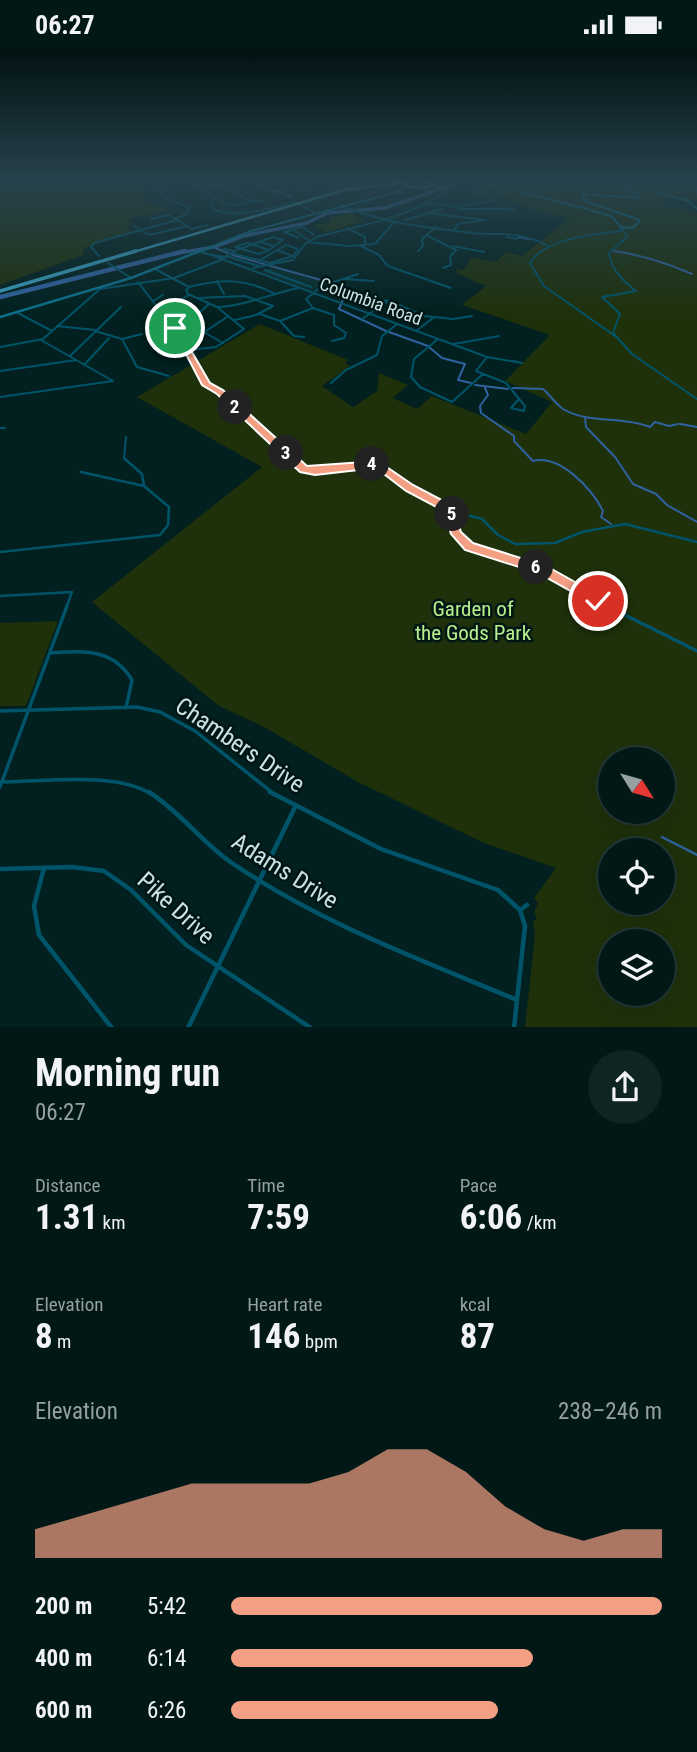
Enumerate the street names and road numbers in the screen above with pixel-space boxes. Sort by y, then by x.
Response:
street label: Columbia Road [317,273,425,329]
street label: Chambers Drive [170,692,310,798]
street label: Adams Drive [227,827,343,915]
street label: Pike Drive [132,866,220,950]

